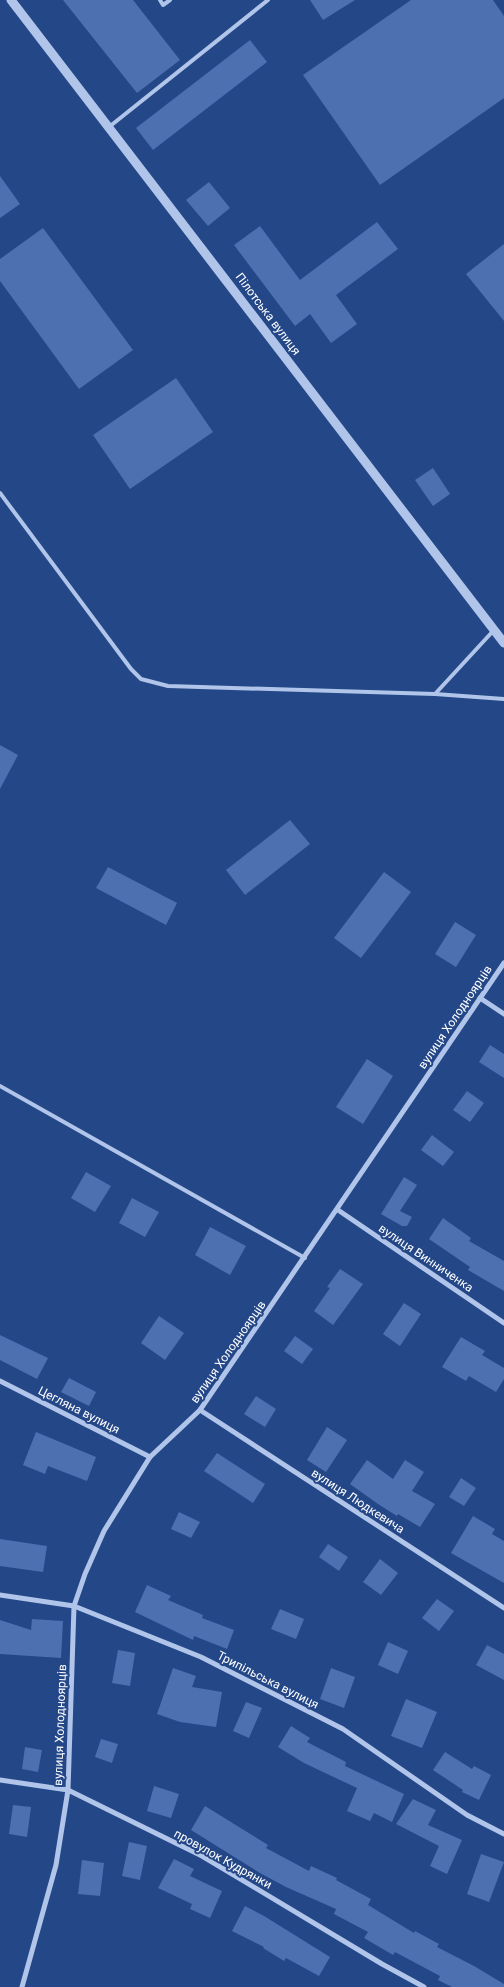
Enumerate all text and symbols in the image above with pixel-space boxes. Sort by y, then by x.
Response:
street label: Пілотська вулиця [233,270,303,358]
street label: вулиця Холодноярців [415,963,495,1071]
street label: вулиця Винниченка [376,1221,476,1295]
street label: вулиця Холодноярців [187,1298,269,1406]
street label: Цегляна вулиця [36,1383,122,1437]
street label: вулиця Людкевича [309,1466,407,1536]
street label: Трипільська вулиця [215,1648,321,1712]
street label: вулиця Холодноярців [51,1664,69,1786]
street label: провулок Кудрянки [172,1826,274,1892]

